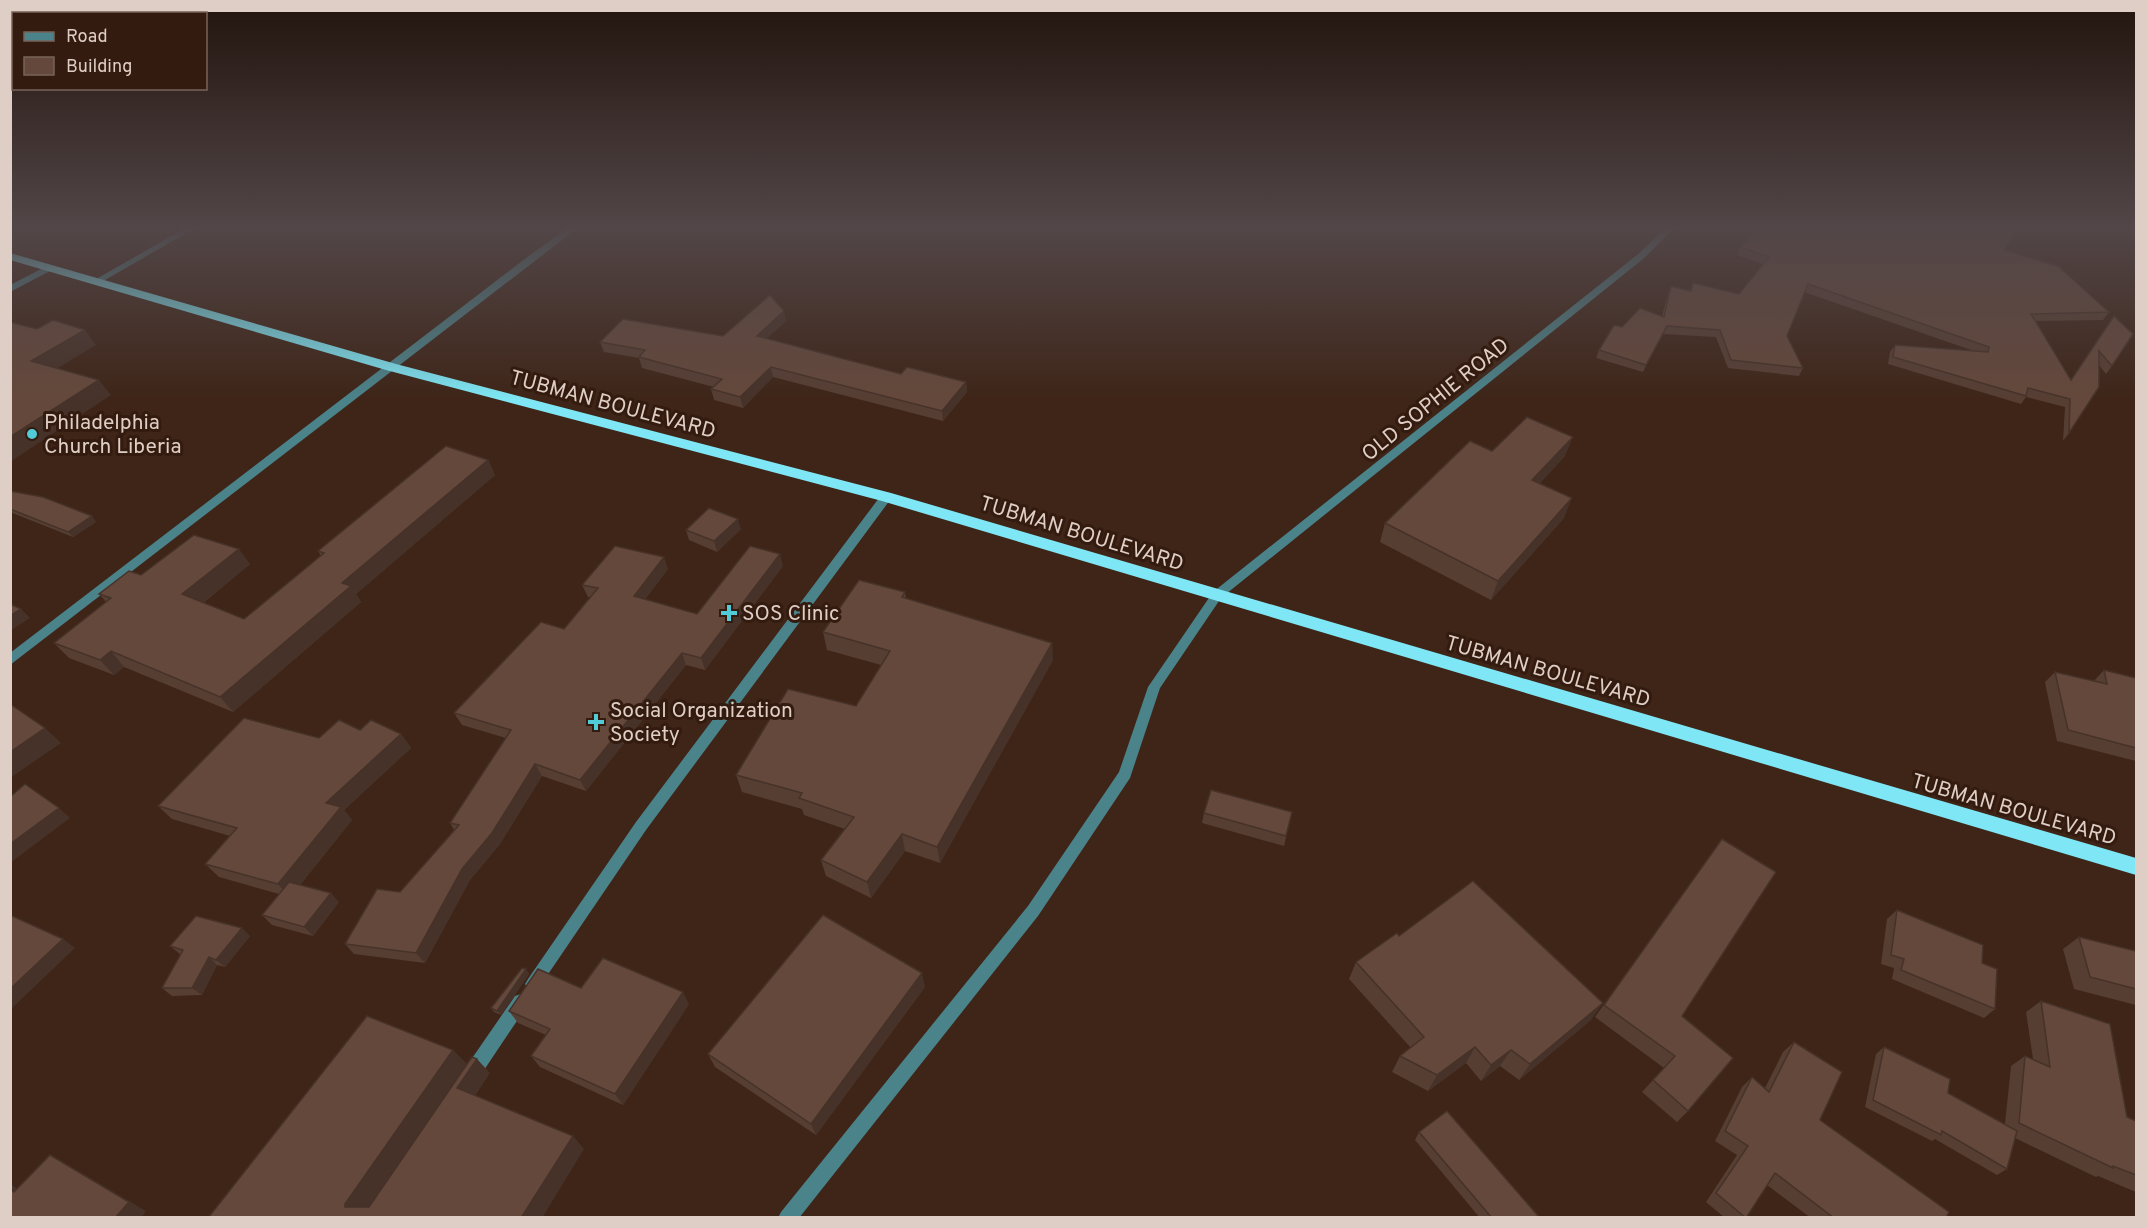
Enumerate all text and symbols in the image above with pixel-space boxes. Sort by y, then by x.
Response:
legend [12,12,207,90]
text: Road [66,26,108,49]
text: Building [66,56,132,79]
street label: OLD SOPHIE ROAD [1357,332,1515,468]
street label: TUBMAN BOULEVARD [507,365,718,446]
place label: Philadelphia Church Liberia [44,410,181,461]
marker: Philadelphia Church Liberia [25,427,39,441]
street label: TUBMAN BOULEVARD [976,491,1187,578]
place label: SOS Clinic [742,601,840,628]
marker: SOS Clinic [720,604,738,622]
street label: TUBMAN BOULEVARD [1442,630,1653,715]
place label: Social Organization Society [610,698,793,749]
marker: Social Organization Society [587,713,605,731]
street label: TUBMAN BOULEVARD [1908,768,2119,853]

